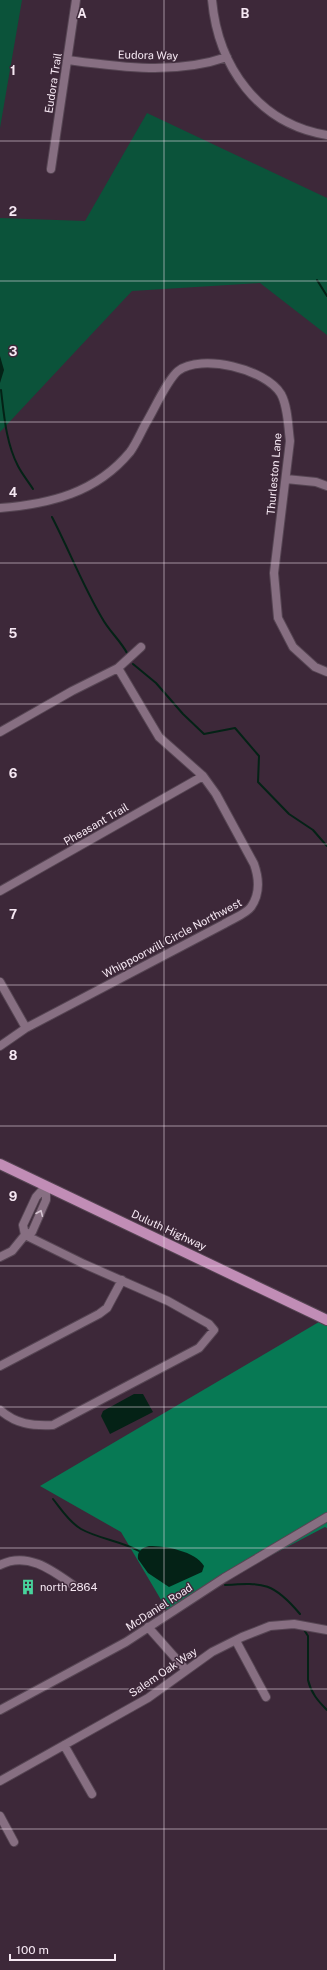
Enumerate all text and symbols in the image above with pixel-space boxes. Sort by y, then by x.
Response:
text: A [77,6,87,21]
text: B [241,6,250,21]
street label: Eudora Way [118,48,178,62]
street label: Eudora Trail [42,52,64,114]
text: 1 [10,63,16,78]
text: 2 [9,204,17,219]
text: 3 [9,344,18,359]
street label: Thurleston Lane [264,432,284,516]
text: 4 [9,485,18,500]
text: 5 [9,626,18,641]
text: 6 [9,766,18,781]
street label: Pheasant Trail [61,801,131,847]
street label: Whippoorwill Circle Northwest [100,896,244,980]
text: 7 [9,907,17,922]
text: 8 [9,1048,18,1063]
text: 9 [9,1189,17,1204]
street label: Duluth Highway [130,1207,208,1253]
one-way arrow [35,1210,43,1218]
building icon: north 2864 [19,1578,37,1596]
place label: north 2864 [40,1581,97,1593]
street label: McDaniel Road [124,1581,194,1633]
street label: Salem Oak Way [127,1645,199,1699]
scale bar [10,1936,115,1962]
text: 100 m [16,1943,49,1957]

